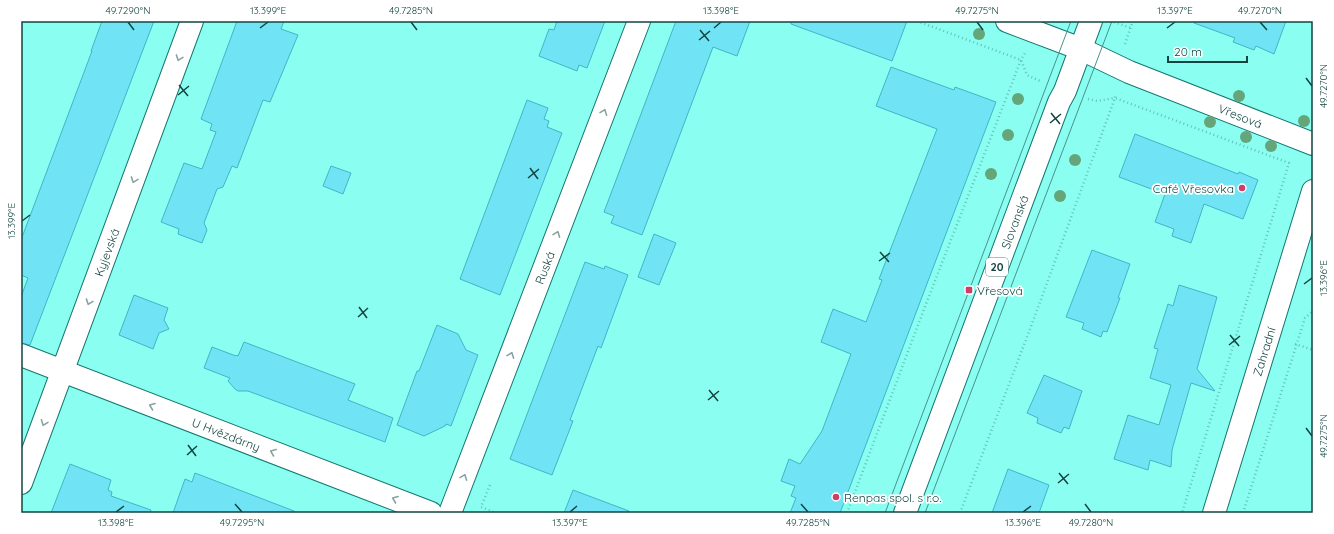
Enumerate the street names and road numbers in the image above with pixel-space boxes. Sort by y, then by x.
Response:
street label: Vřesová [1216,100,1265,131]
street label: Slovanská [997,193,1031,251]
street label: Kyjevská [91,226,122,278]
street label: Ruská [531,249,557,286]
road number: 20 [986,258,1008,276]
street label: Zahradní [1249,325,1278,378]
street label: U Hvězdárny [190,414,263,454]

